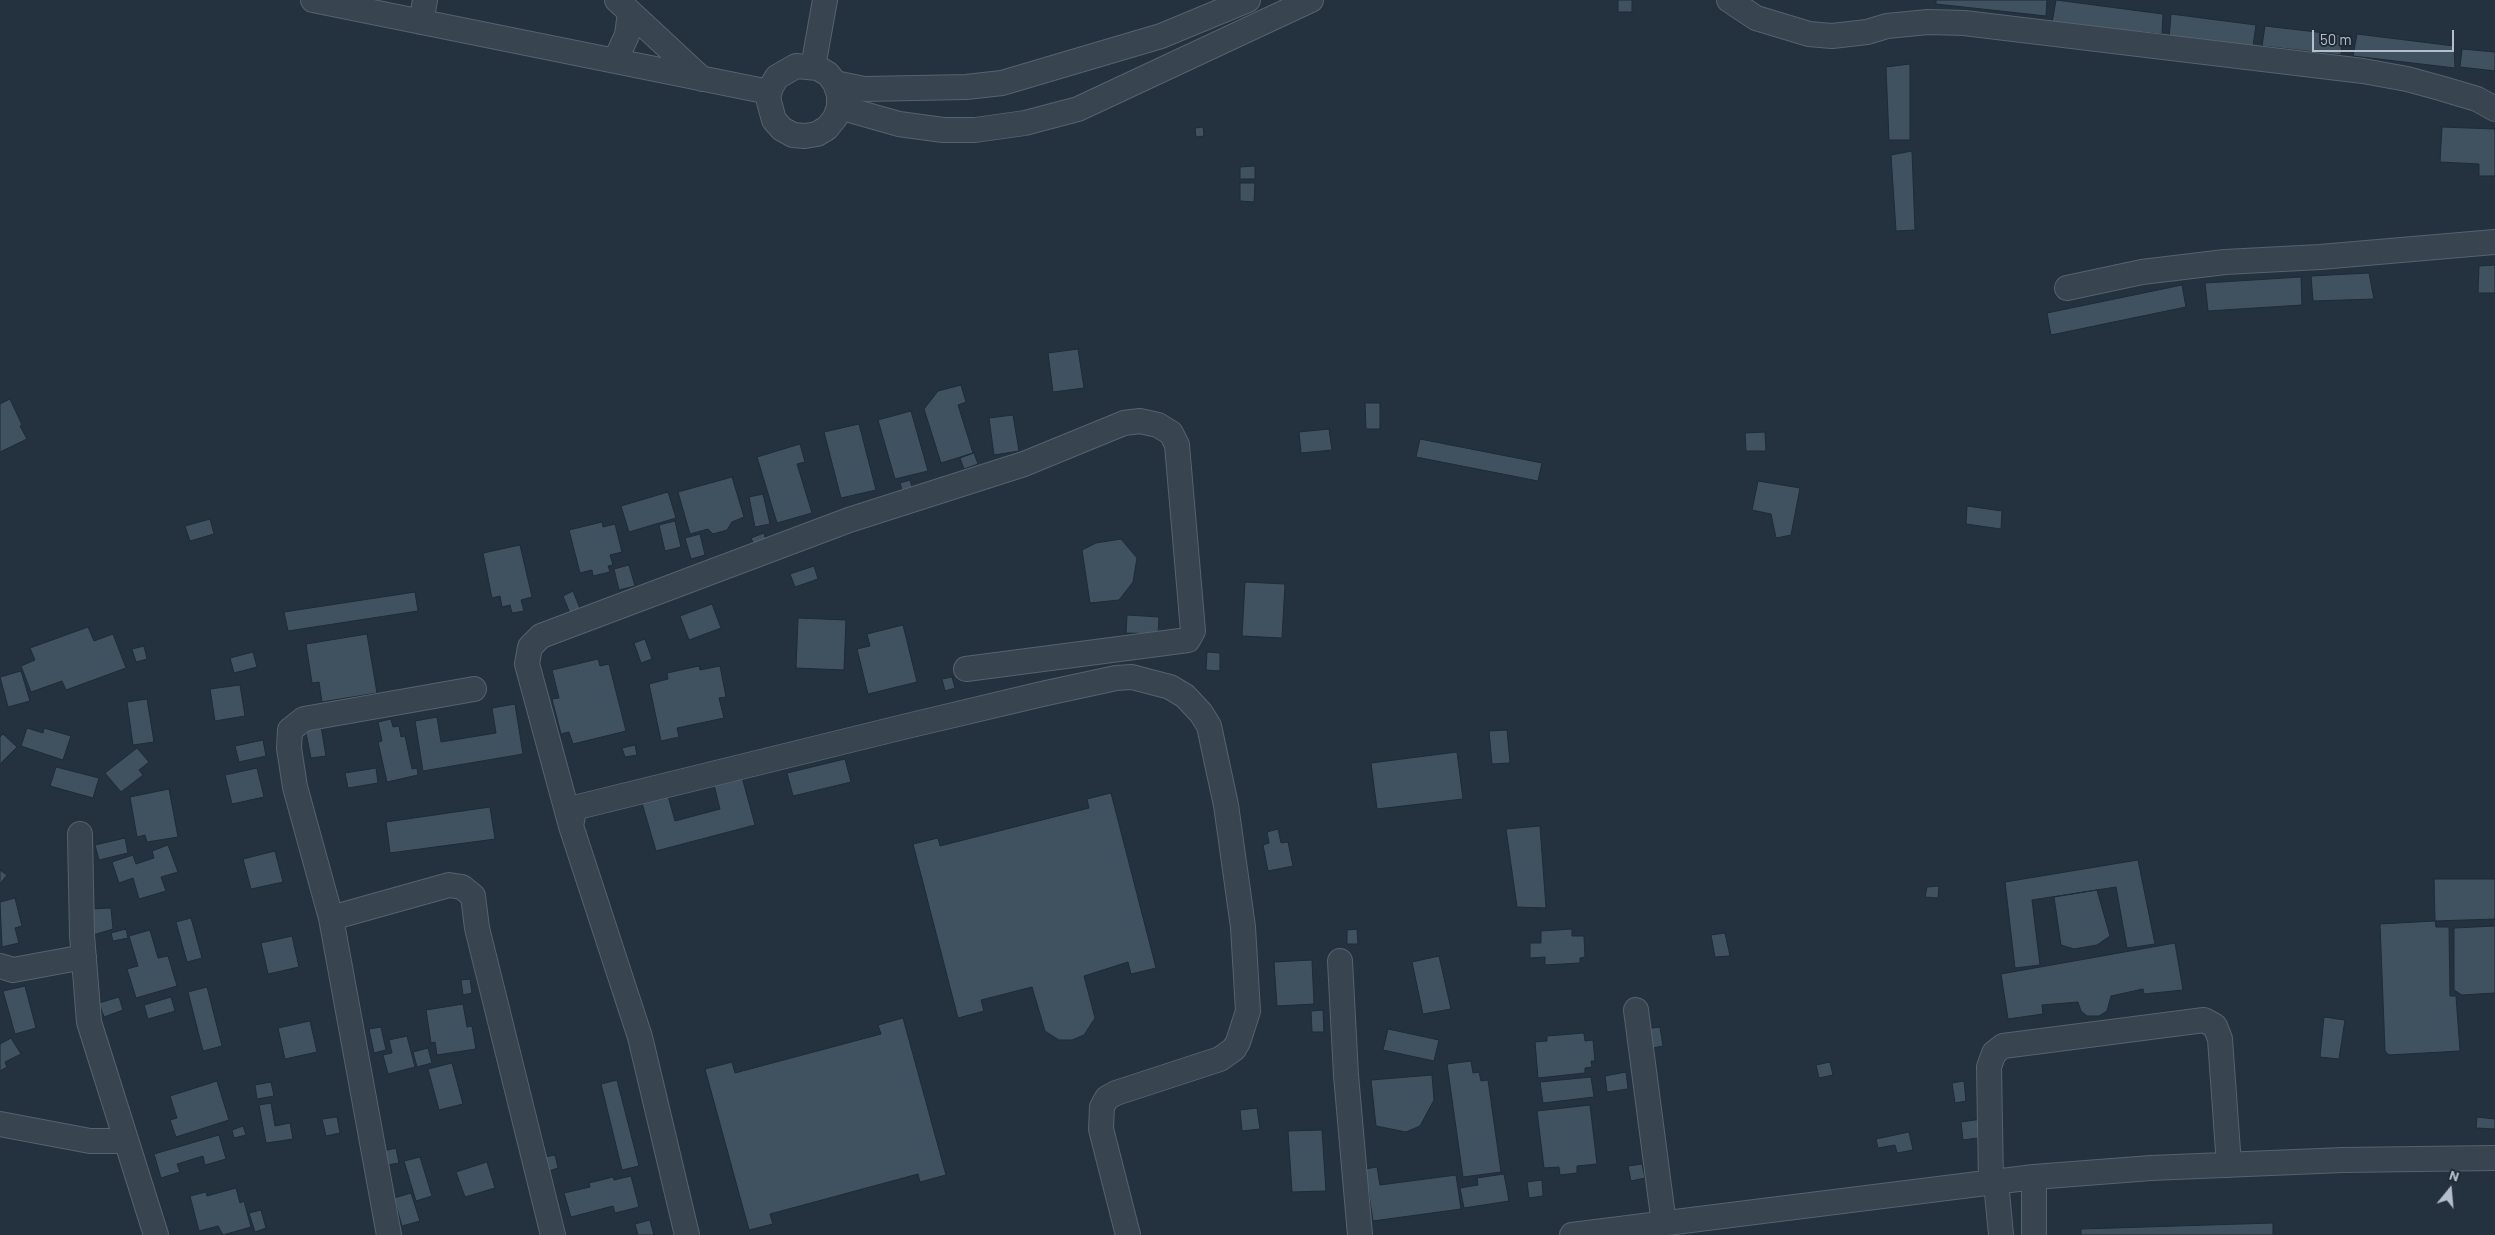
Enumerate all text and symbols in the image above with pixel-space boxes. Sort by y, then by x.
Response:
scale bar [2315,20,2458,52]
text: 50 m [2320,30,2352,48]
north arrow [2425,1165,2475,1215]
text: N [2448,1166,2461,1185]

